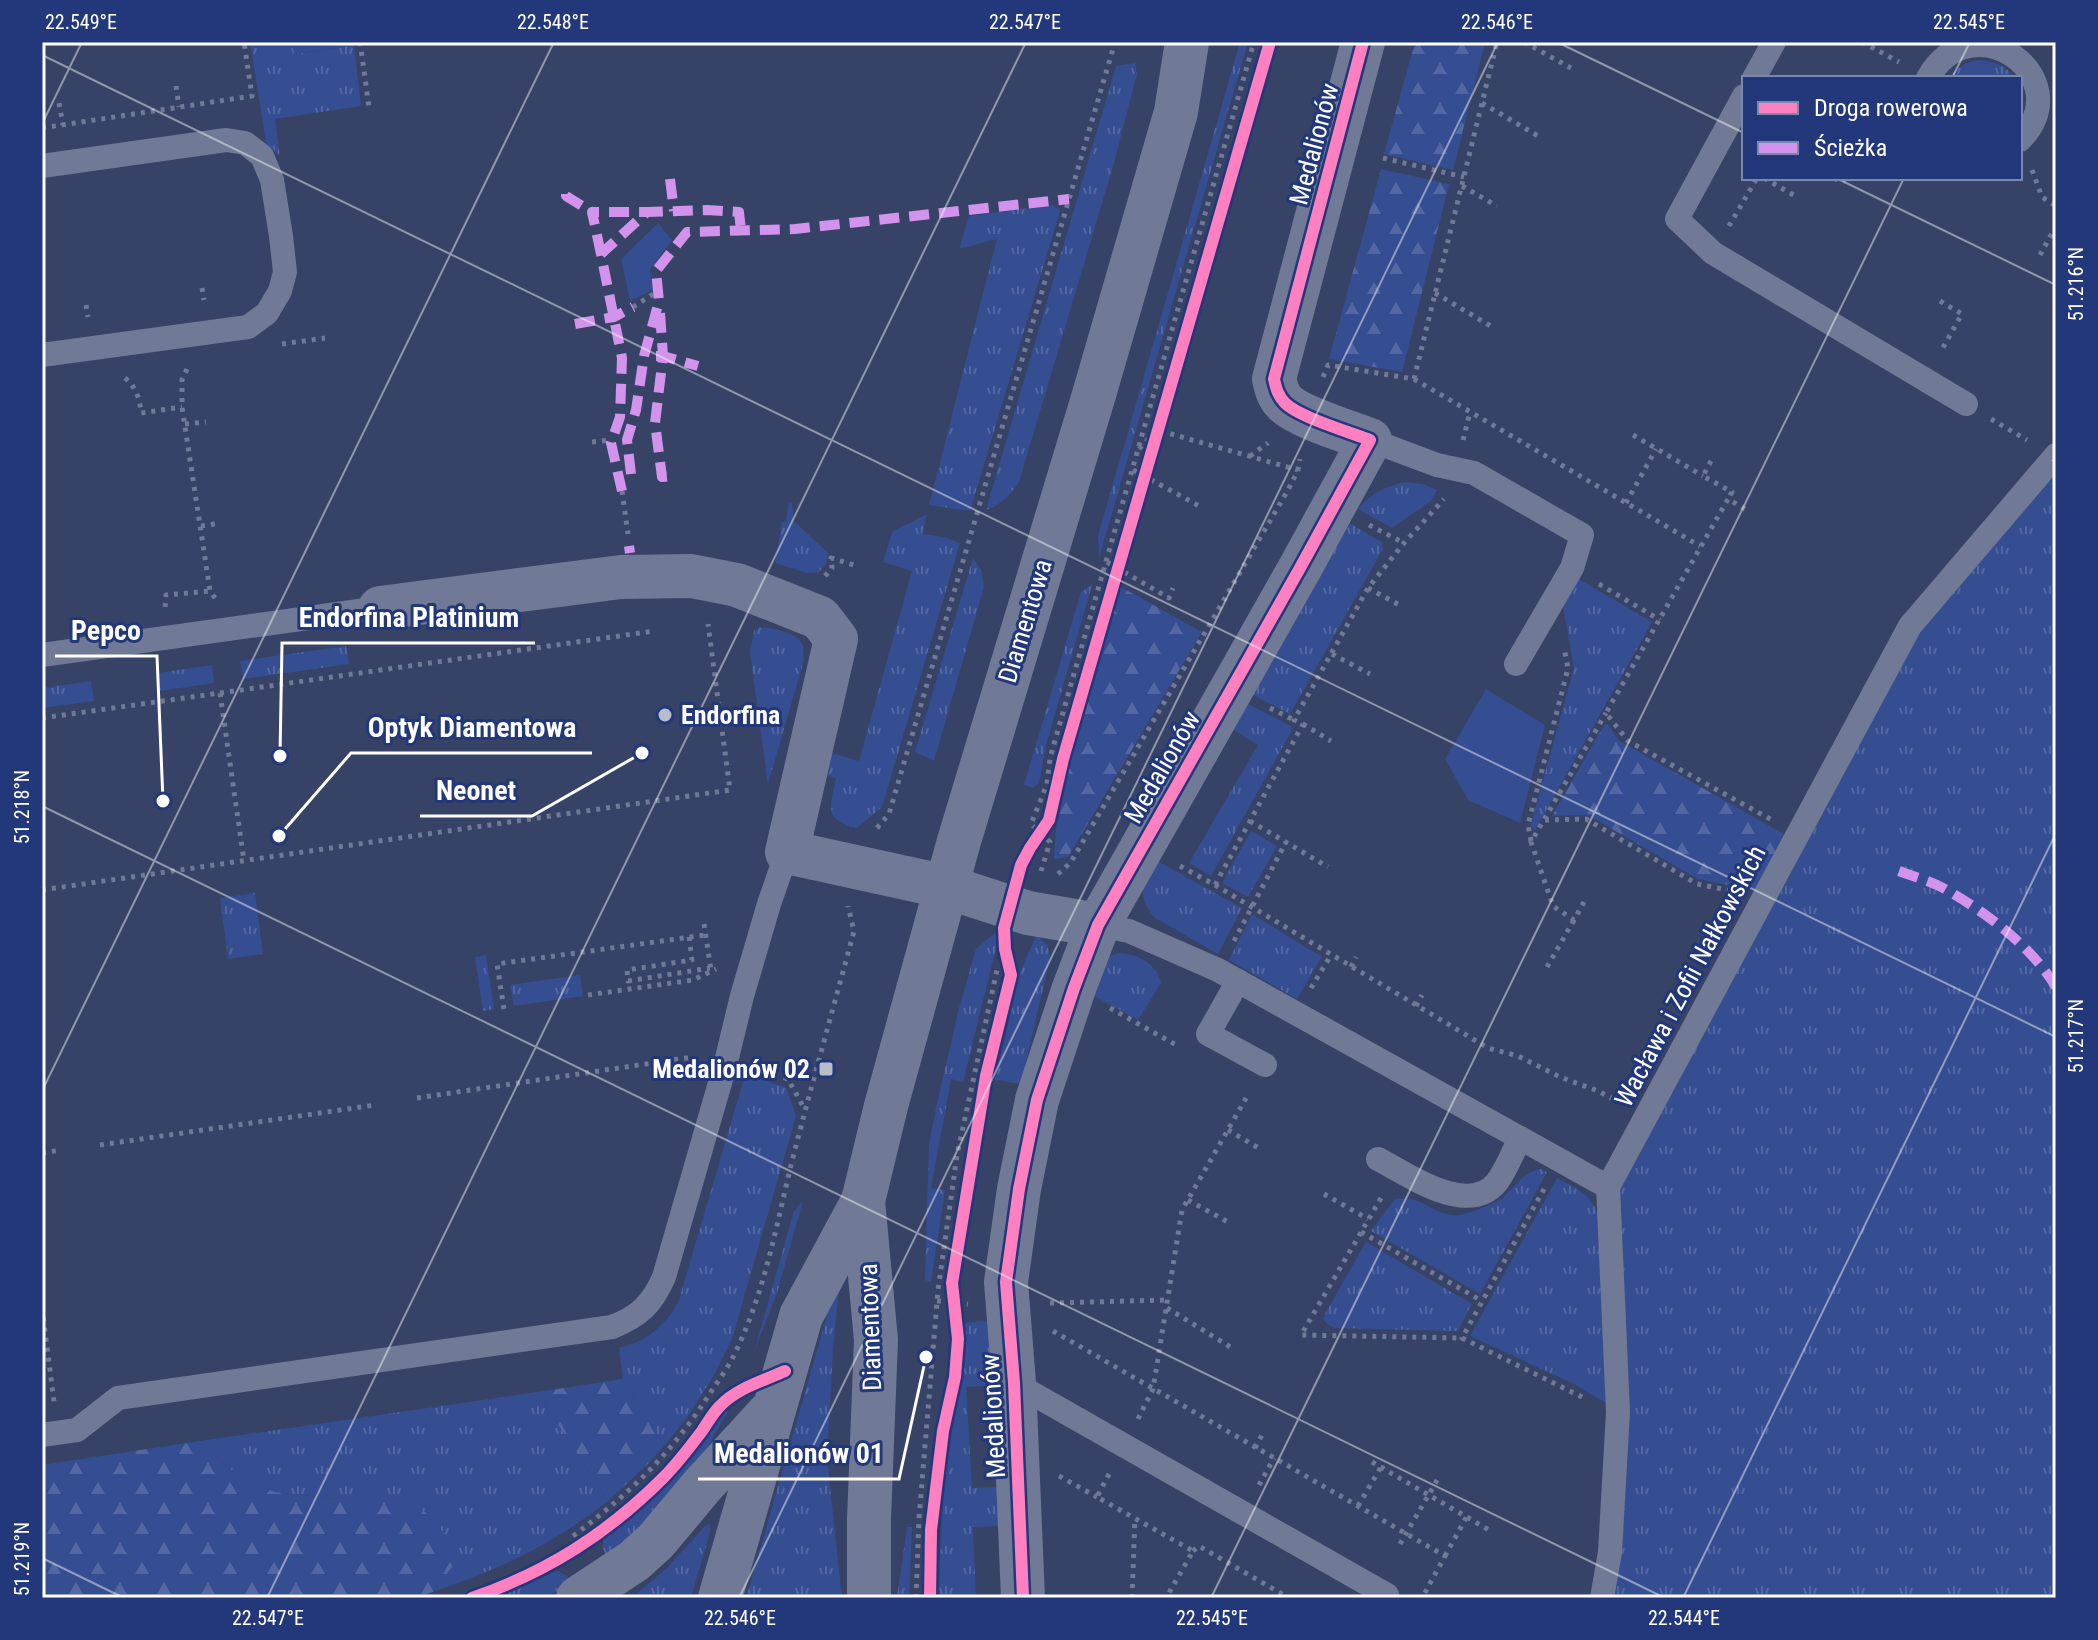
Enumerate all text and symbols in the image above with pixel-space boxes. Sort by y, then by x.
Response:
text: 22.549°E [45,10,117,34]
text: 22.548°E [517,10,589,34]
text: 22.547°E [989,10,1061,34]
text: 22.546°E [1461,10,1533,34]
text: 22.545°E [1933,10,2005,34]
legend [1742,76,2022,180]
street label: Medalionów [1283,80,1345,208]
text: Droga rowerowa [1814,94,1968,122]
text: Ścieżka [1814,134,1887,162]
text: 51.216°N [2064,247,2088,321]
street label: Diamentowa [992,556,1058,686]
callout: Endorfina Platinium [282,591,535,643]
text: Endorfina Platinium [299,601,519,634]
callout: Pepco [55,604,157,656]
text: Pepco [71,614,141,647]
place label: Endorfina [681,700,780,730]
callout: Optyk Diamentowa [351,701,592,753]
street label: Medalionów [1118,705,1206,829]
marker: Endorfina [656,706,674,724]
text: Optyk Diamentowa [368,711,576,744]
callout: Neonet [420,764,532,816]
text: 51.218°N [10,770,34,844]
text: Neonet [436,774,516,807]
street label: Wacława i Zofii Nałkowskich [1608,840,1772,1112]
text: 51.217°N [2064,999,2088,1073]
place label: Medalionów 02 [652,1054,810,1084]
marker: Medalionów 02 [817,1060,835,1078]
street label: Diamentowa [853,1263,887,1391]
street label: Medalionów [975,1353,1011,1479]
callout: Medalionów 01 [698,1427,899,1479]
text: Medalionów 01 [714,1437,884,1470]
text: 51.219°N [10,1522,34,1596]
text: 22.547°E [232,1606,304,1630]
text: 22.546°E [704,1606,776,1630]
text: 22.545°E [1176,1606,1248,1630]
text: 22.544°E [1648,1606,1720,1630]

